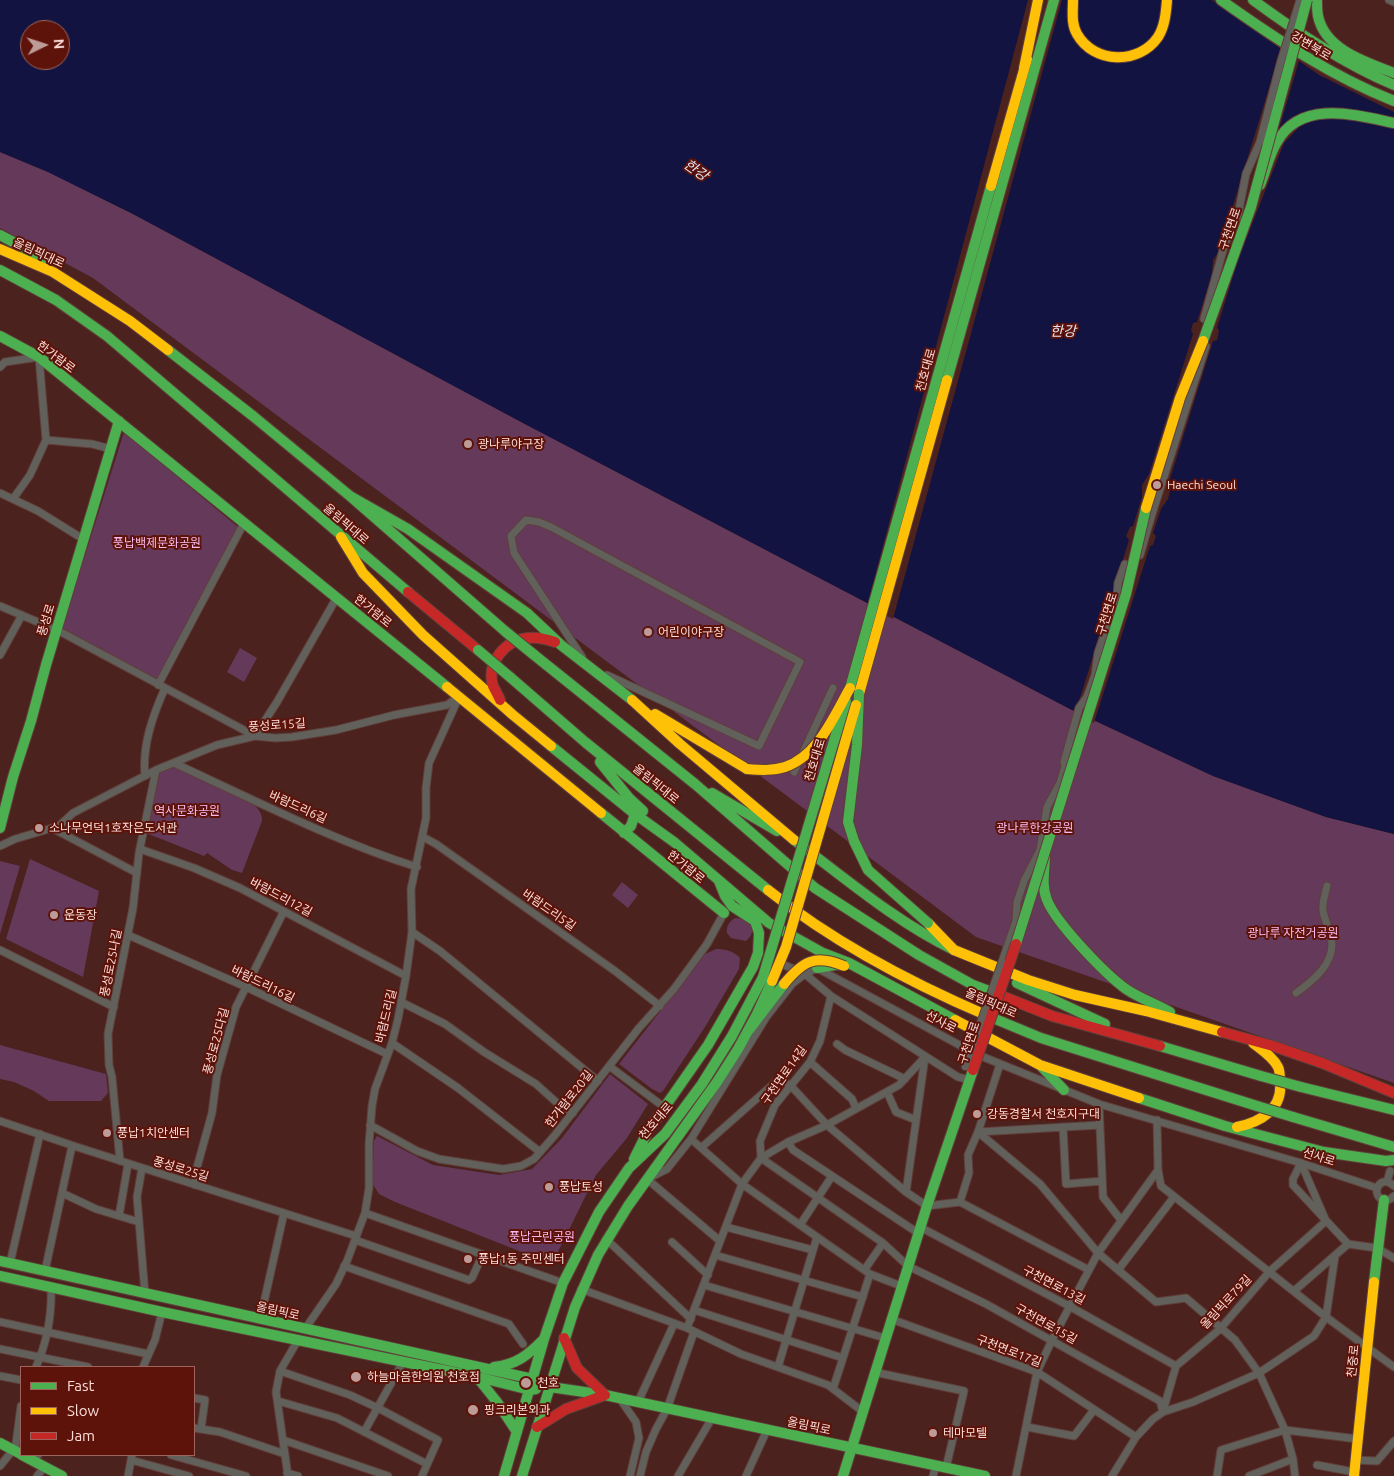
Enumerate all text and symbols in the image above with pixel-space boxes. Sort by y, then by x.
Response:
north arrow [20,20,70,70]
street label: 강변북로 [1288,28,1334,64]
text: N [51,38,67,50]
water label: 한강 [681,156,711,184]
street label: 구천면로 [1216,206,1244,252]
street label: 올림픽대로 [11,235,67,271]
water label: 한강 [1050,323,1076,339]
street label: 한가람로 [34,338,78,376]
street label: 천호대로 [913,347,939,393]
place label: 광나루야구장 [478,437,544,451]
marker: 광나루야구장 [462,438,474,450]
place label: Haechi Seoul [1167,478,1236,492]
marker: Haechi Seoul [1151,479,1163,491]
street label: 올림픽대로 [320,500,372,548]
park label: 풍납백제문화공원 [113,536,201,550]
street label: 구천면로 [1094,591,1120,637]
street label: 한가람로 [351,592,395,630]
street label: 풍성로 [34,602,58,638]
place label: 어린이야구장 [658,625,724,639]
marker: 어린이야구장 [642,626,654,638]
street label: 풍성로15길 [248,716,306,734]
street label: 천호대로 [802,737,828,783]
street label: 올림픽대로 [630,761,682,807]
street label: 바람드리6길 [267,788,329,826]
park label: 역사문화공원 [154,804,220,818]
place label: 소나무언덕1호작은도서관 [49,821,177,835]
park label: 광나루한강공원 [996,821,1074,835]
marker: 소나무언덕1호작은도서관 [33,822,45,834]
street label: 한가람로 [664,848,708,886]
street label: 바람드리12길 [247,875,315,919]
street label: 바람드리5길 [519,886,579,934]
place label: 운동장 [64,908,97,922]
marker: 운동장 [48,909,60,921]
park label: 광나루 자전거공원 [1247,926,1339,940]
street label: 풍성로25나길 [97,928,125,998]
street label: 바람드리16길 [229,962,297,1006]
street label: 올림픽대로 [963,985,1019,1021]
street label: 바람드리길 [372,987,400,1045]
street label: 풍성로25다길 [200,1006,232,1076]
street label: 선사로 [923,1008,959,1036]
street label: 구천면로 [955,1020,983,1066]
street label: 구천면로14길 [758,1043,810,1107]
street label: 한가람로20길 [542,1067,596,1131]
street label: 천호대로 [636,1100,676,1142]
place label: 강동경찰서 천호지구대 [987,1107,1100,1121]
marker: 강동경찰서 천호지구대 [971,1108,983,1120]
place label: 풍납1치안센터 [117,1126,190,1140]
marker: 풍납1치안센터 [101,1127,113,1139]
street label: 선사로 [1301,1145,1337,1169]
street label: 풍성로25길 [151,1154,211,1184]
place label: 풍납토성 [559,1180,603,1194]
marker: 풍납토성 [543,1181,555,1193]
park label: 풍납근린공원 [509,1230,575,1244]
place label: 풍납1동 주민센터 [478,1252,565,1266]
marker: 풍납1동 주민센터 [462,1253,474,1265]
street label: 구천면로13길 [1020,1263,1088,1307]
street label: 올림픽로79길 [1197,1272,1255,1332]
street label: 올림픽로 [255,1299,301,1323]
street label: 구천면로15길 [1012,1301,1080,1347]
street label: 구천면로17길 [974,1332,1044,1370]
street label: 천중로 [1344,1344,1362,1378]
legend [20,1366,195,1456]
marker: 하늘마음한의원 천호점 [349,1370,363,1384]
place label: 하늘마음한의원 천호점 [367,1370,480,1384]
marker: 천호 [519,1376,533,1390]
place label: 천호 [537,1376,559,1390]
text: Fast [67,1377,94,1394]
text: Slow [67,1402,99,1419]
marker: 핑크리본외과 [466,1403,480,1417]
place label: 핑크리본외과 [484,1403,550,1417]
street label: 올림픽로 [786,1414,832,1438]
place label: 테마모텔 [943,1426,987,1440]
text: Jam [67,1427,95,1444]
marker: 테마모텔 [927,1427,939,1439]

